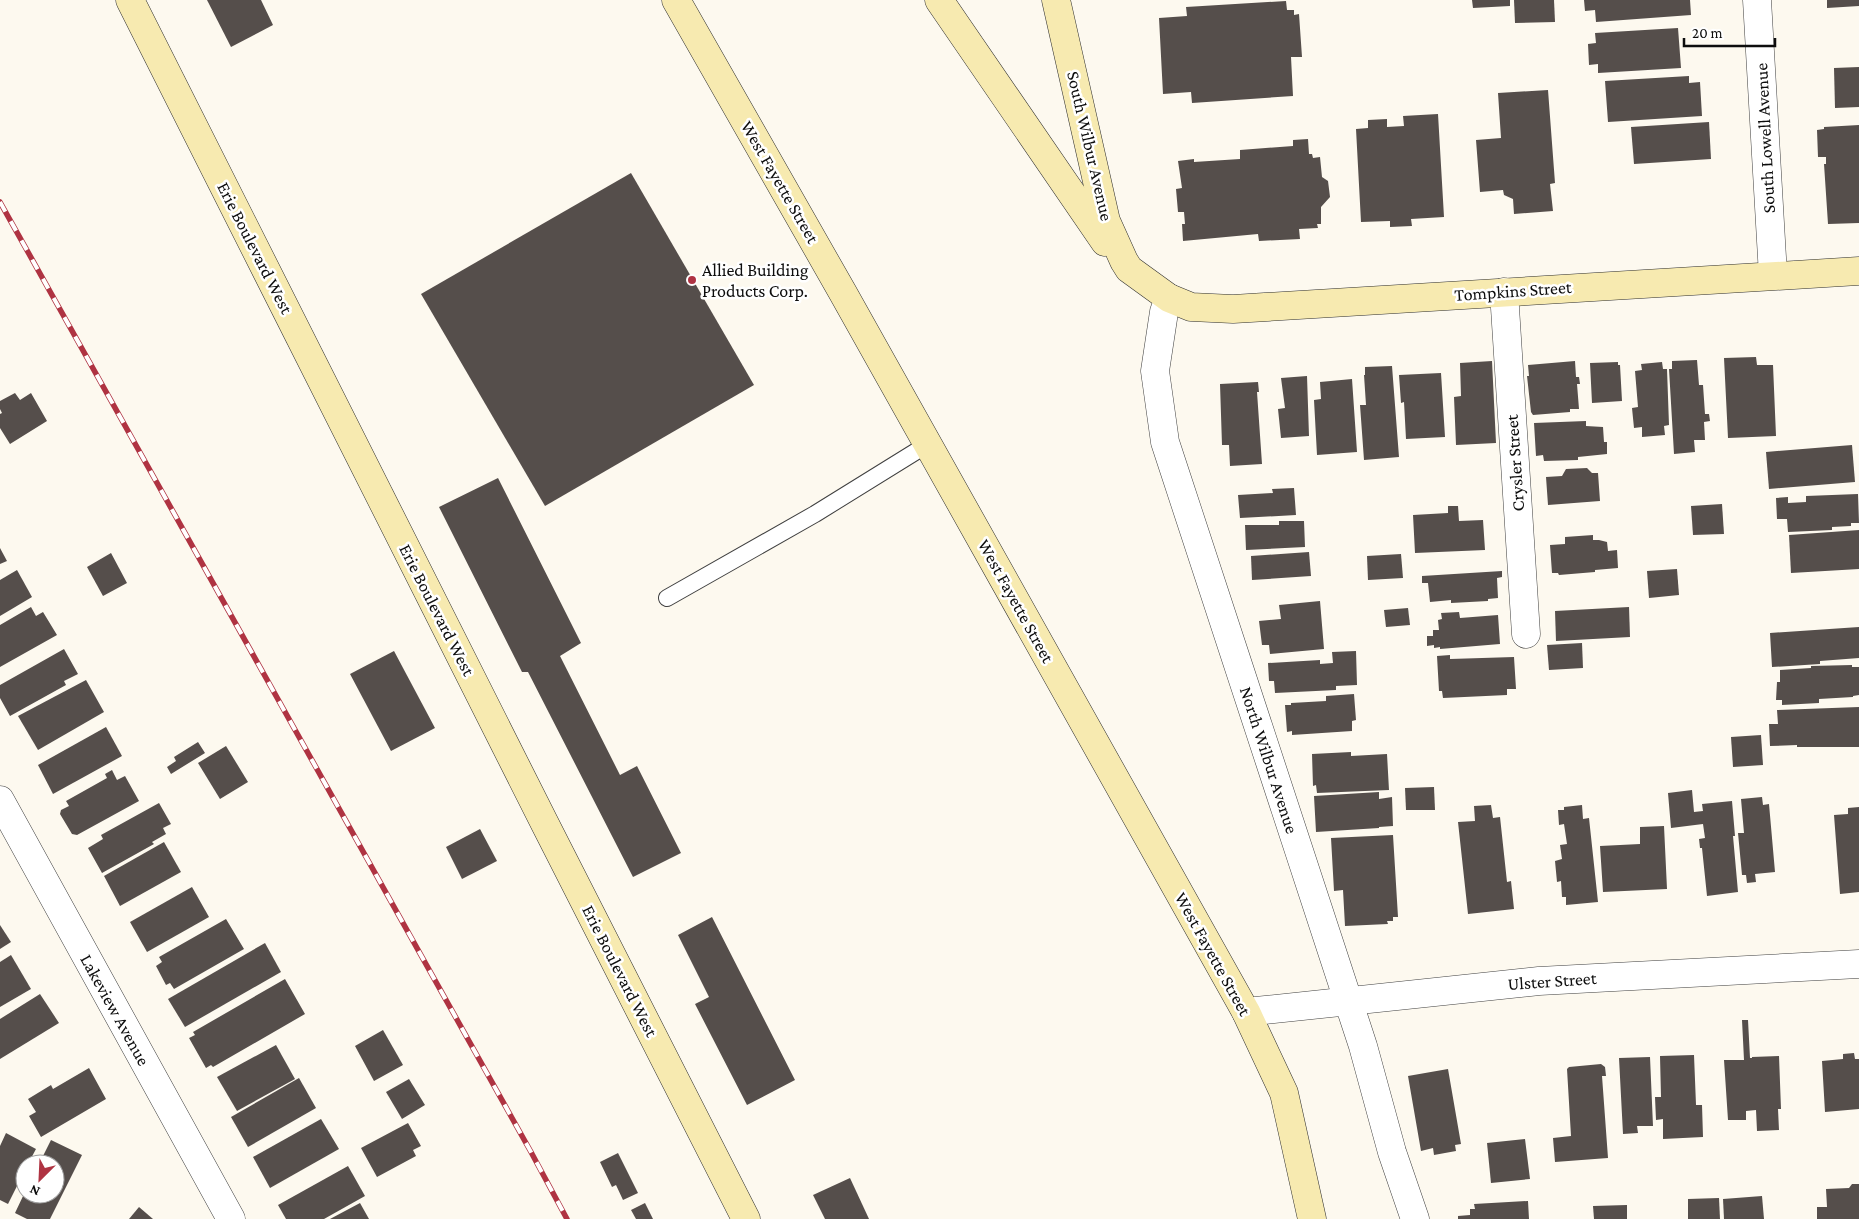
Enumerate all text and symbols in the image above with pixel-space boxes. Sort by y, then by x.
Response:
scale bar [1684,15,1775,47]
text: 20 m [1692,25,1723,41]
street label: South Lowell Avenue [1751,62,1779,214]
street label: South Wilbur Avenue [1063,69,1117,223]
street label: West Fayette Street [737,117,824,248]
street label: Erie Boulevard West [213,179,297,318]
place label: Allied Building Products Corp. [702,260,809,301]
marker: Allied Building Products Corp. [686,274,698,286]
street label: Tompkins Street [1454,277,1573,305]
street label: Crysler Street [1502,413,1528,512]
street label: West Fayette Street [974,536,1059,667]
street label: Erie Boulevard West [395,541,479,680]
street label: North Wilbur Avenue [1236,684,1302,836]
street label: West Fayette Street [1171,889,1256,1020]
street label: Erie Boulevard West [578,902,662,1041]
street label: Lakeview Avenue [76,951,154,1069]
street label: Ulster Street [1507,968,1598,994]
north arrow [15,1154,65,1204]
text: N [27,1181,42,1200]

